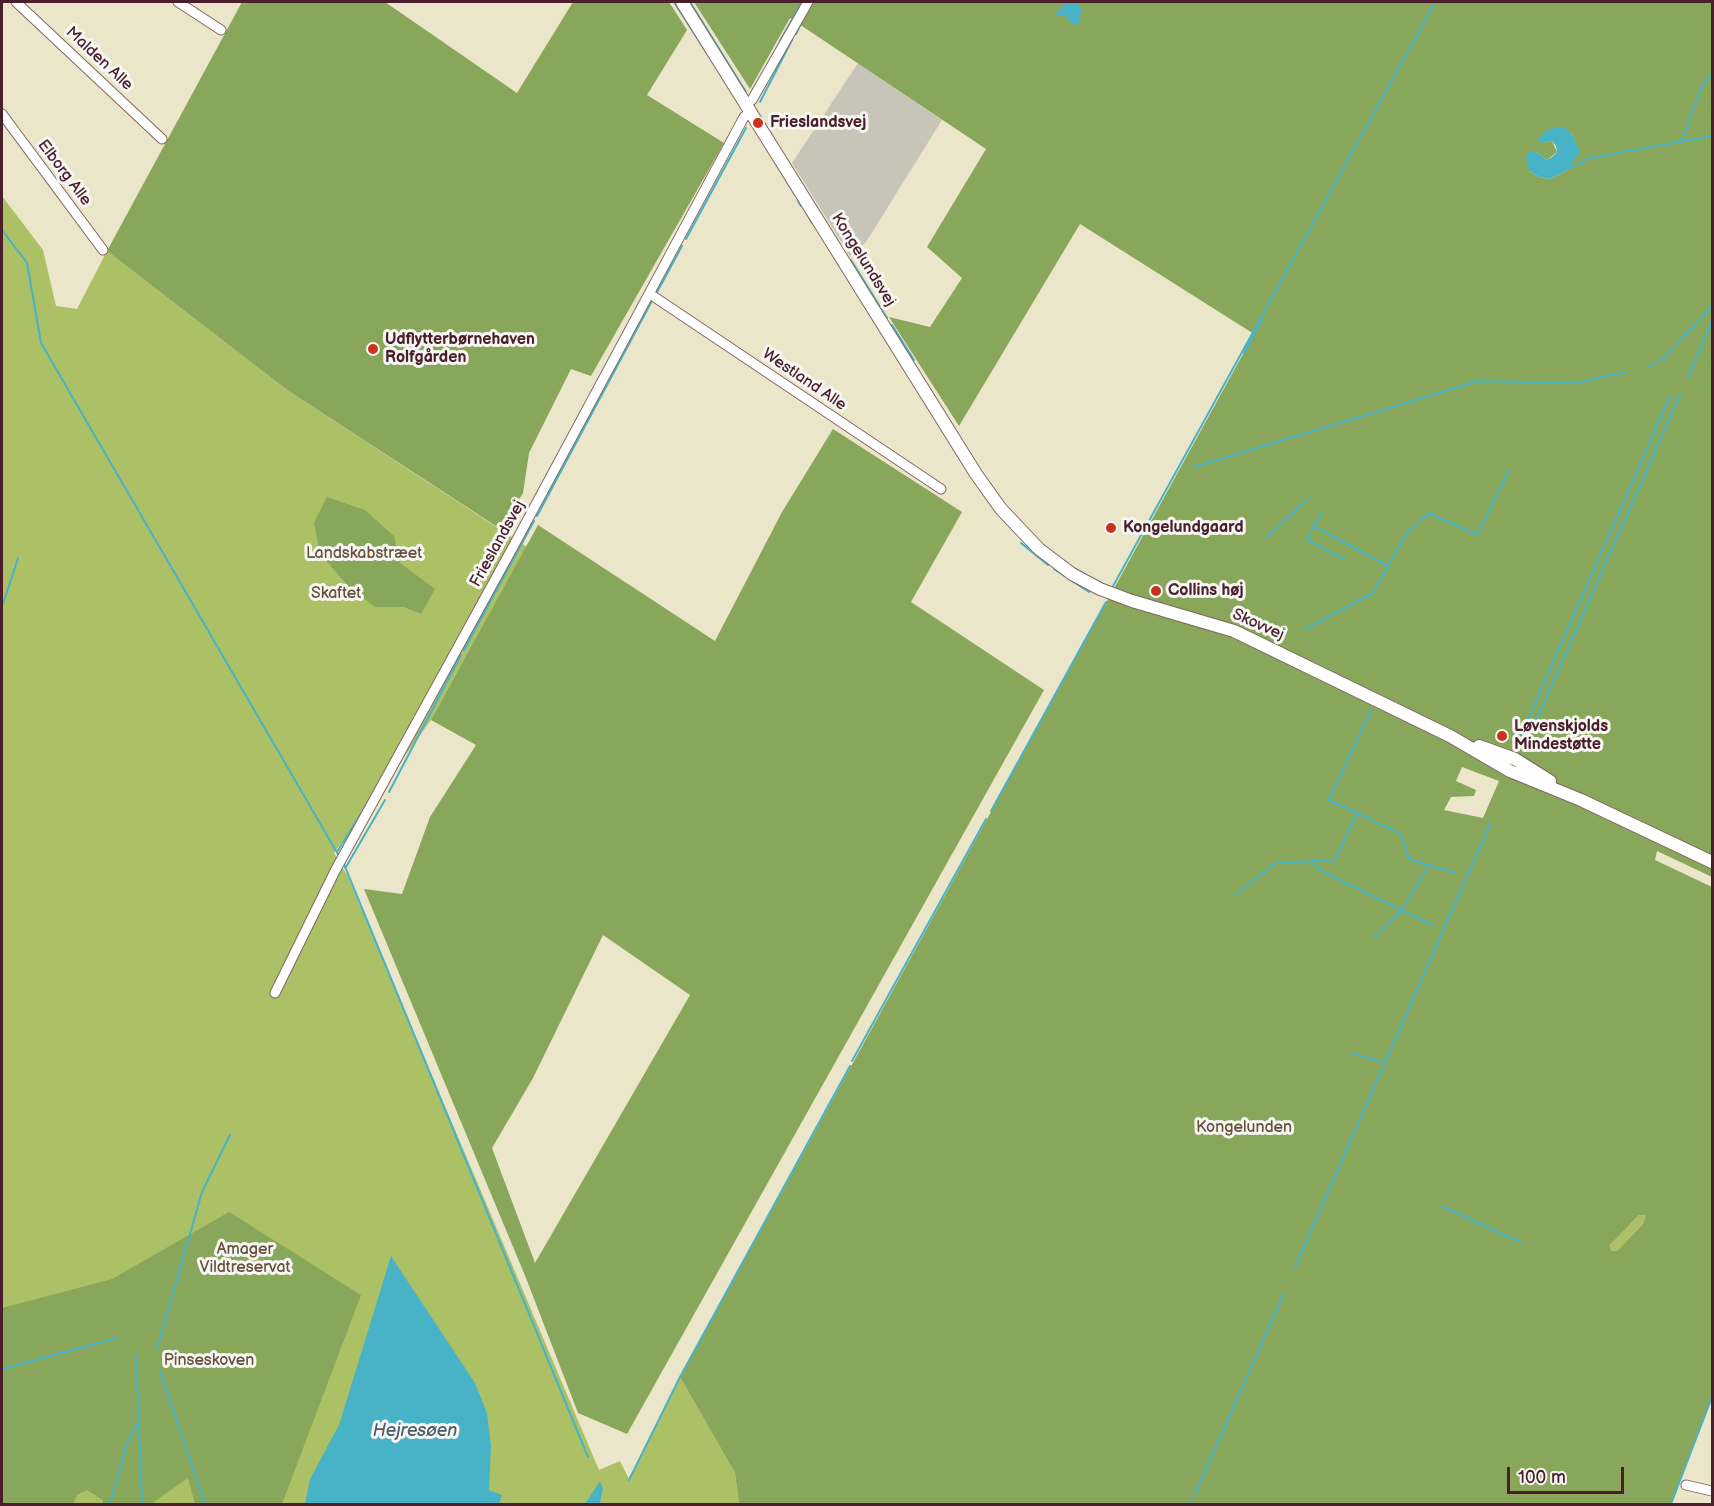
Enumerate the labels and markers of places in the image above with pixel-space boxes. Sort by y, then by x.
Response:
place label: Frieslandsvej [770,113,866,133]
marker: Frieslandsvej [751,116,765,130]
place label: Udflytterbørnehaven Rolfgården [385,330,535,368]
marker: Udflytterbørnehaven Rolfgården [366,342,380,356]
place label: Kongelundgaard [1123,518,1244,538]
marker: Kongelundgaard [1104,521,1118,535]
place label: Collins høj [1168,581,1243,601]
marker: Collins høj [1149,584,1163,598]
place label: Løvenskjolds Mindestøtte [1514,717,1608,755]
marker: Løvenskjolds Mindestøtte [1495,729,1509,743]

